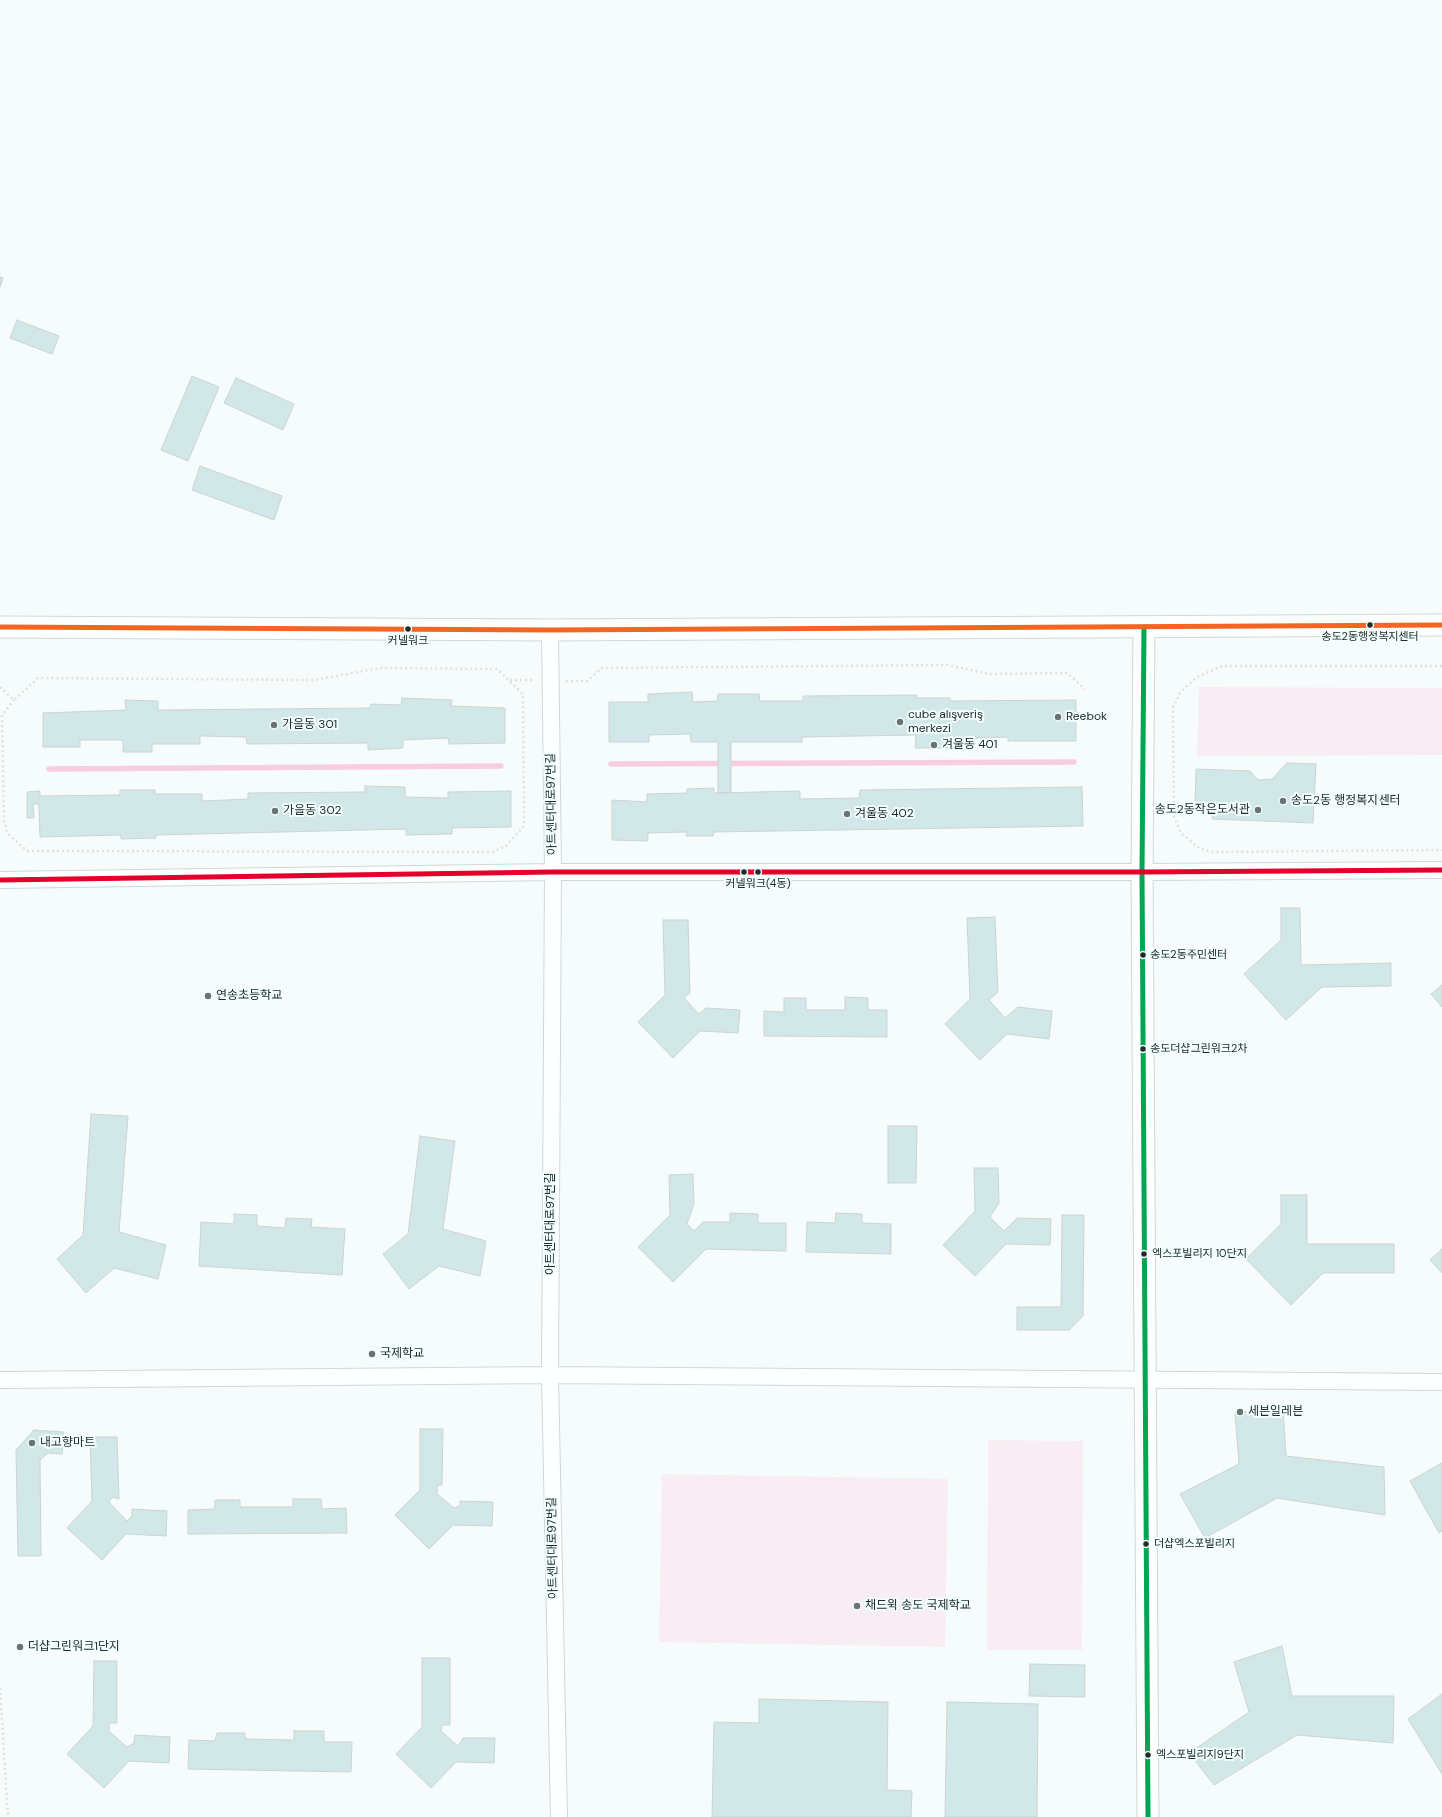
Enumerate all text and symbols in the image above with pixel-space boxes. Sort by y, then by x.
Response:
marker: 송도2동행정복지센터 [1365,620,1375,630]
marker: 커넬워크 [403,624,413,634]
place label: 송도2동행정복지센터 [1321,630,1419,644]
place label: 커넬워크 [388,634,428,648]
place label: cube alışveriş merkezi [908,708,983,736]
place label: Reebok [1066,710,1107,724]
marker: Reebok [1053,712,1063,722]
marker: cube alışveriş merkezi [895,717,905,727]
place label: 가을동 301 [282,718,337,732]
marker: 가을동 301 [269,720,279,730]
place label: 겨울동 401 [942,738,998,752]
marker: 겨울동 401 [929,740,939,750]
street label: 아트센터대로97번길 [544,753,560,855]
place label: 송도2동 행정복지센터 [1291,794,1400,808]
marker: 송도2동 행정복지센터 [1278,796,1288,806]
place label: 송도2동작은도서관 [1155,803,1250,817]
place label: 가을동 302 [283,804,341,818]
marker: 송도2동작은도서관 [1253,805,1263,815]
marker: 가을동 302 [270,806,280,816]
place label: 겨울동 402 [855,807,914,821]
marker: 겨울동 402 [842,809,852,819]
unlabelled marker [739,867,749,877]
marker: 커넬워크(4동) [753,867,763,877]
place label: 커넬워크(4동) [725,877,791,891]
place label: 송도2동주민센터 [1150,948,1227,962]
marker: 송도2동주민센터 [1138,950,1148,960]
place label: 연송초등학교 [216,989,282,1003]
marker: 연송초등학교 [203,991,213,1001]
place label: 송도더샵그린워크2차 [1150,1042,1247,1056]
marker: 송도더샵그린워크2차 [1138,1044,1148,1054]
street label: 아트센터대로97번길 [544,1173,558,1275]
place label: 엑스포빌리지 10단지 [1152,1247,1247,1261]
marker: 엑스포빌리지 10단지 [1139,1249,1149,1259]
place label: 국제학교 [380,1347,424,1361]
marker: 국제학교 [367,1349,377,1359]
place label: 세븐일레븐 [1248,1405,1303,1419]
marker: 세븐일레븐 [1235,1407,1245,1417]
place label: 내고향마트 [40,1436,95,1450]
marker: 내고향마트 [27,1438,37,1448]
street label: 아트센터대로97번길 [545,1497,561,1599]
place label: 더샵엑스포빌리지 [1154,1537,1235,1551]
marker: 더샵엑스포빌리지 [1141,1539,1151,1549]
place label: 채드윅 송도 국제학교 [865,1599,971,1613]
marker: 채드윅 송도 국제학교 [852,1601,862,1611]
place label: 더샵그린워크1단지 [28,1640,120,1654]
marker: 더샵그린워크1단지 [15,1642,25,1652]
place label: 엑스포빌리지9단지 [1156,1748,1244,1762]
marker: 엑스포빌리지9단지 [1143,1750,1153,1760]

